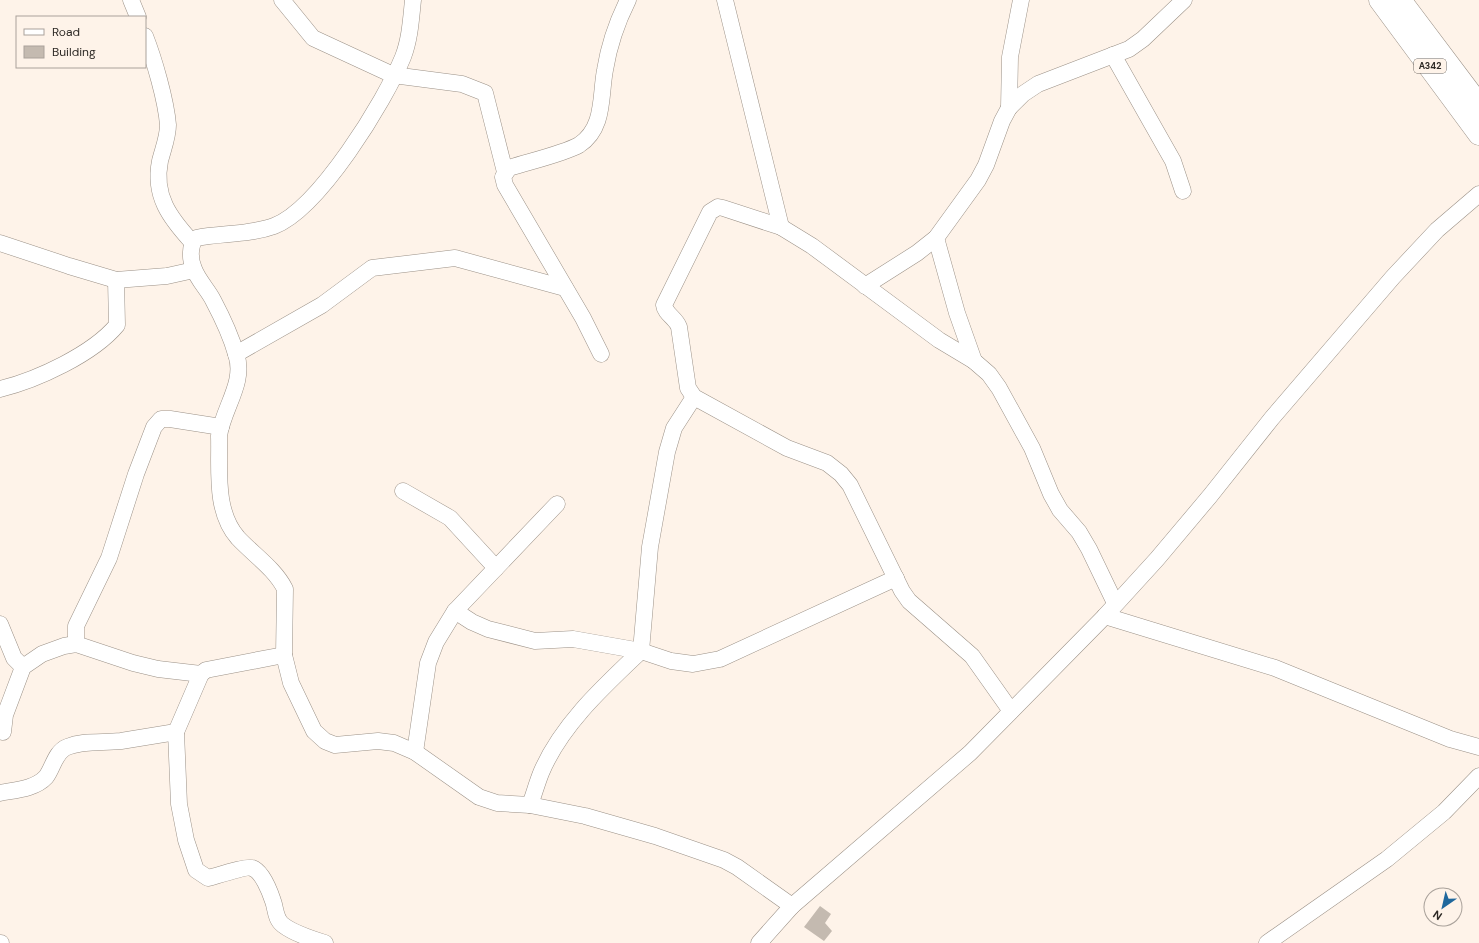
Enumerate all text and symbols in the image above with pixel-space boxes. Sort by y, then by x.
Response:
legend [16,16,146,68]
text: Road [52,24,80,40]
text: Building [52,44,96,60]
road number: A342 [1414,59,1446,73]
north arrow [1423,887,1463,927]
text: N [1430,907,1445,923]

